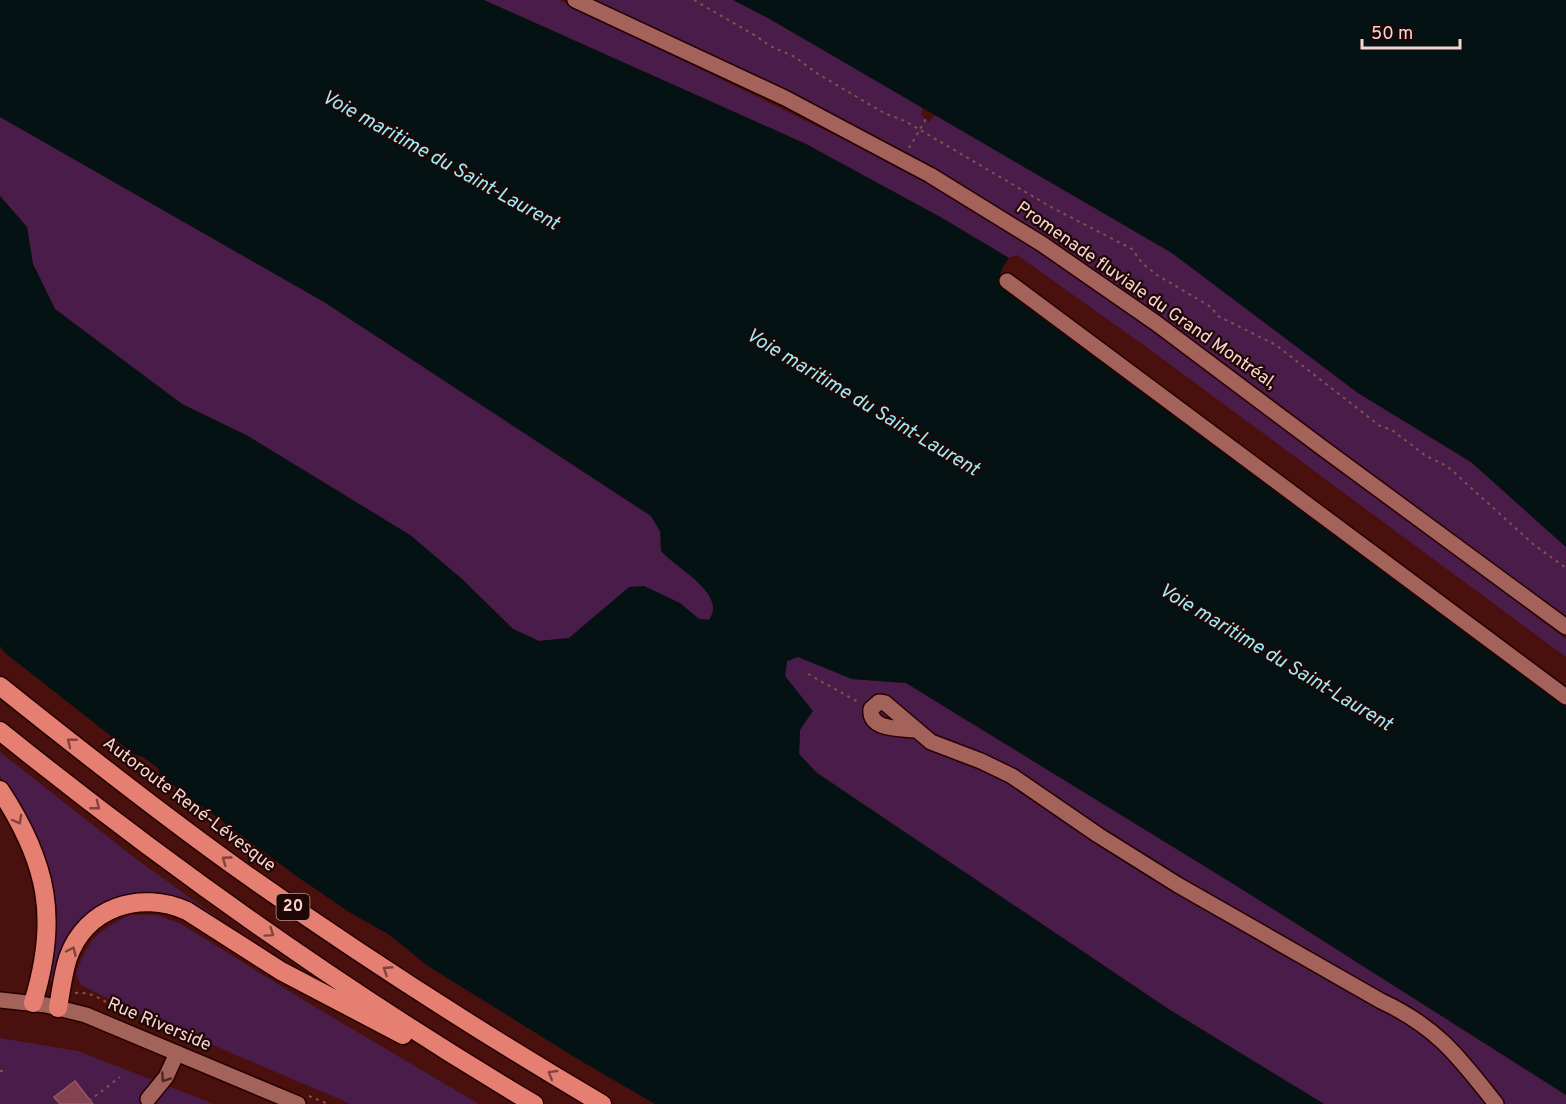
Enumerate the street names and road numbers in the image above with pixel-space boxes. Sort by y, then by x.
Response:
street label: Promenade fluviale du Grand Montréal, [1011,197,1281,395]
street label: Autoroute René-Lévesque [98,732,280,878]
road number: 20 [276,894,310,920]
street label: Rue Riverside [103,993,215,1057]

